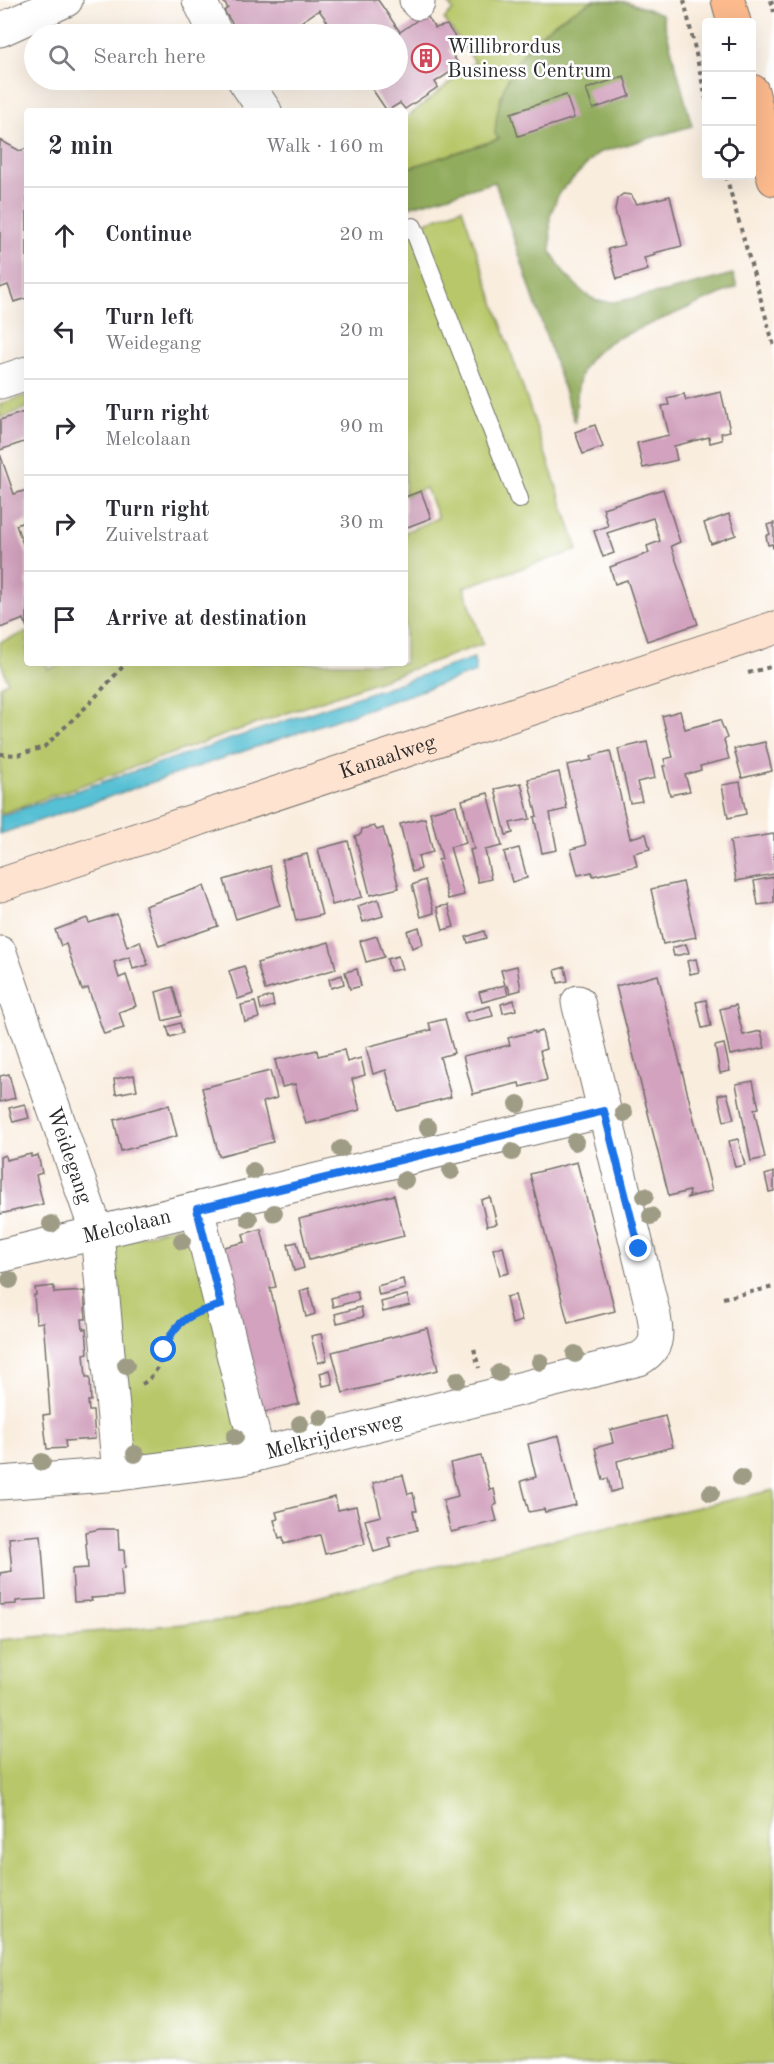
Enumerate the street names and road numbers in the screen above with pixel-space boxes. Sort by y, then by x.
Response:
street label: Kanaalweg [337,732,439,784]
street label: Weidegang [42,1105,95,1207]
street label: Melcolaan [80,1206,173,1248]
street label: Melkrijdersweg [264,1409,405,1464]

